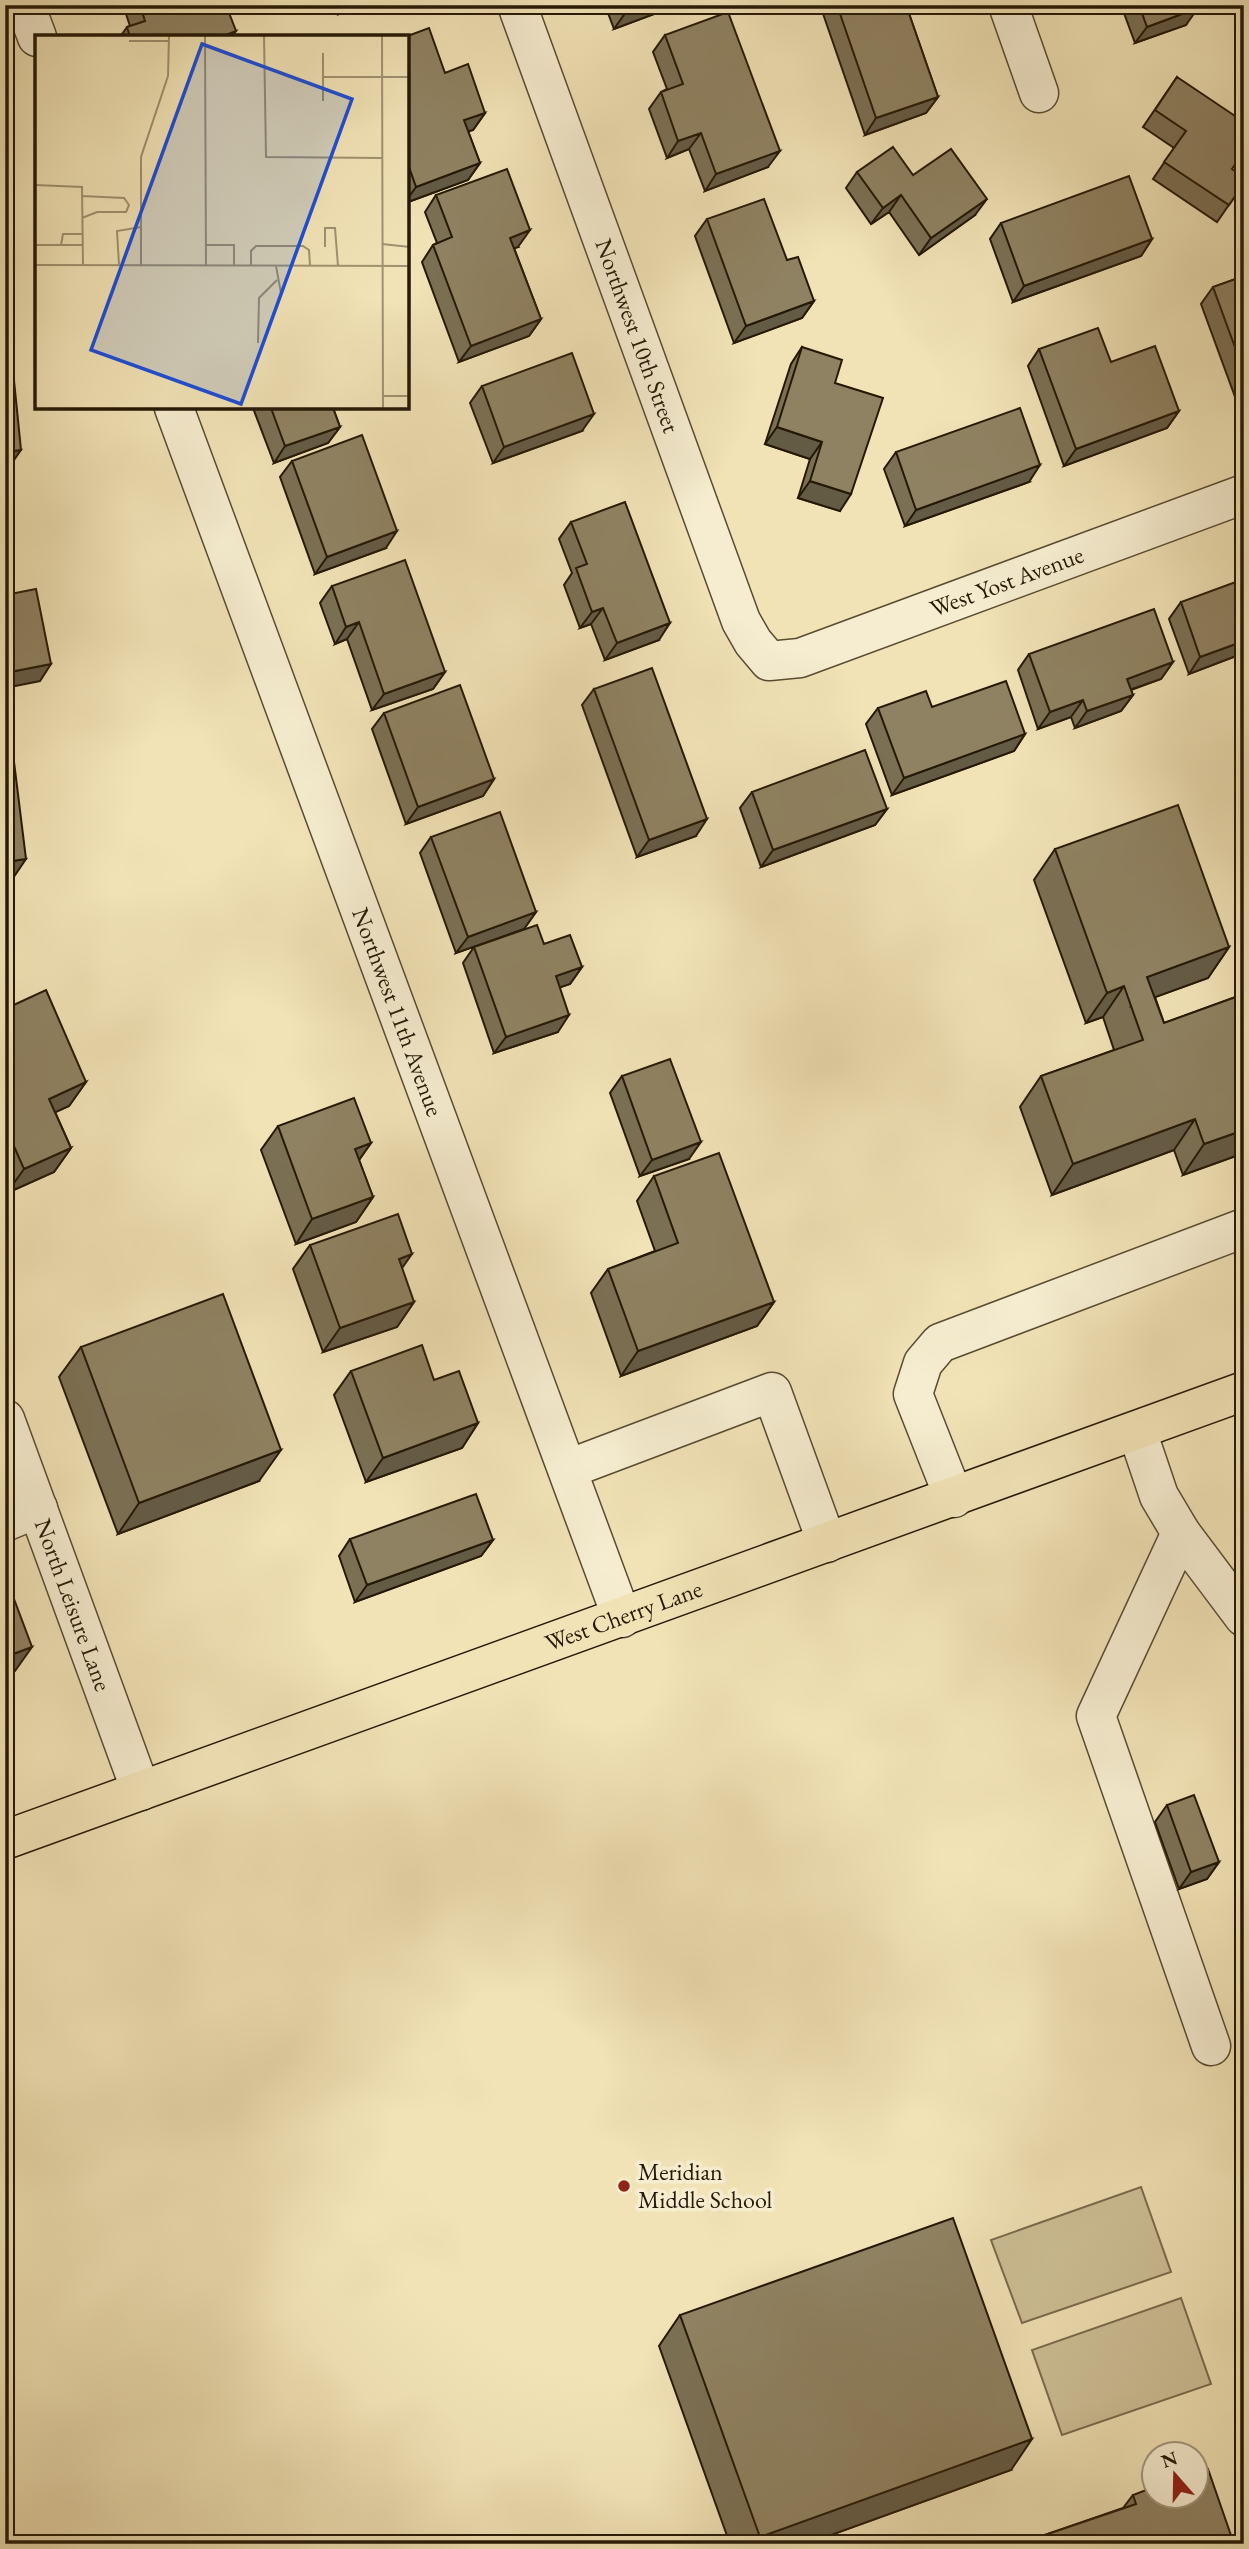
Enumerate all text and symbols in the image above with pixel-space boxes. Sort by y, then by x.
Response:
inset map [35,35,410,410]
street label: Northwest 10th Street [588,234,687,437]
street label: West Yost Avenue [925,539,1088,624]
street label: Northwest 11th Avenue [345,903,451,1120]
street label: North Leisure Lane [28,1514,119,1695]
street label: West Cherry Lane [541,1573,706,1658]
place label: Meridian Middle School [638,2156,772,2215]
marker: Meridian Middle School [616,2178,632,2194]
north arrow [1140,2440,1210,2510]
text: N [1158,2445,1181,2474]

